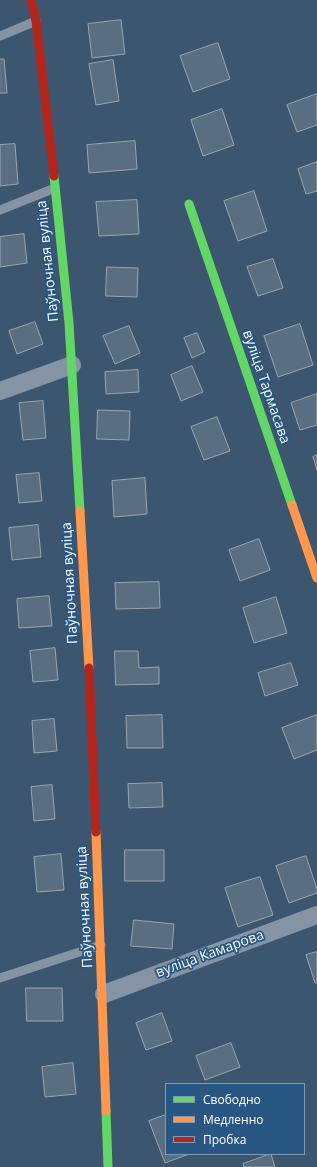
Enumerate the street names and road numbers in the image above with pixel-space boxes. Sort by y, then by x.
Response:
street label: Паўночная вуліца [33,199,63,323]
street label: вуліца Тармасава [239,328,293,446]
street label: Паўночная вуліца [58,522,82,644]
street label: Паўночная вуліца [73,846,97,968]
street label: вуліца Камарова [154,927,266,981]

